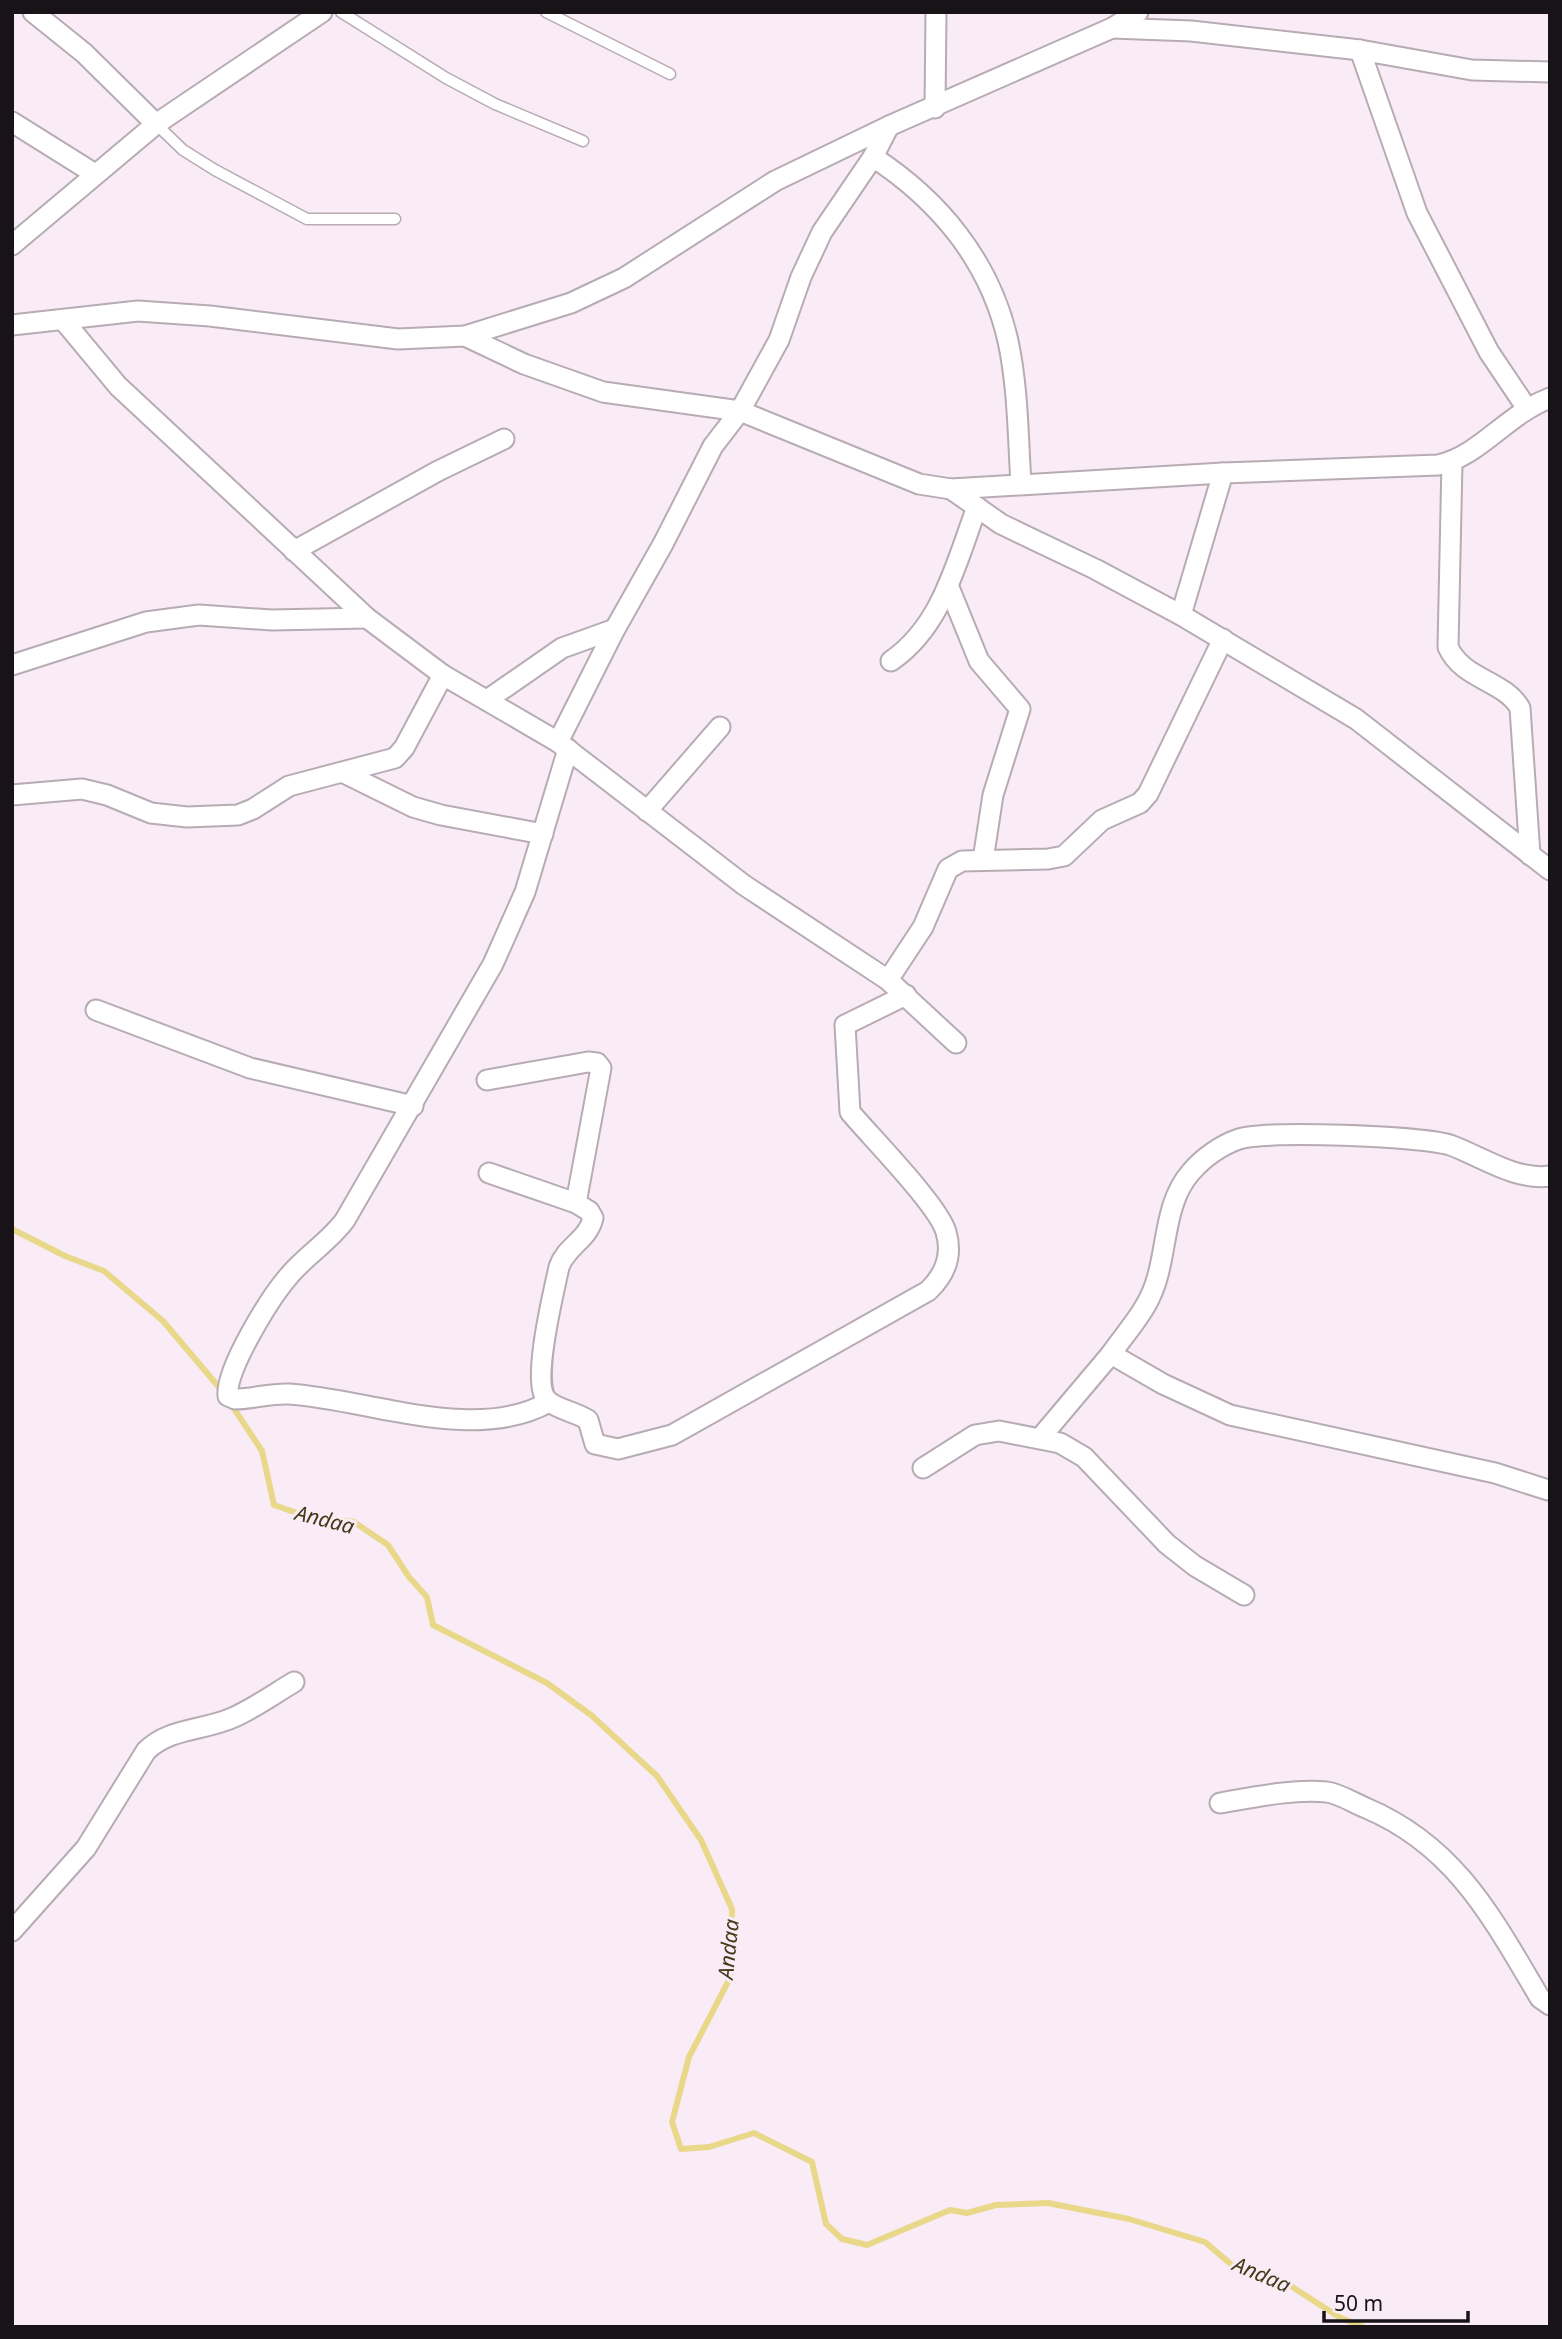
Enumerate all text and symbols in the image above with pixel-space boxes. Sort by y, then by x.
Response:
water label: Andaa [291,1498,358,1540]
water label: Andaa [711,1918,745,1982]
water label: Andaa [1227,2249,1295,2299]
scale bar [1324,2280,1468,2324]
text: 50 m [1334,2289,1383,2317]

